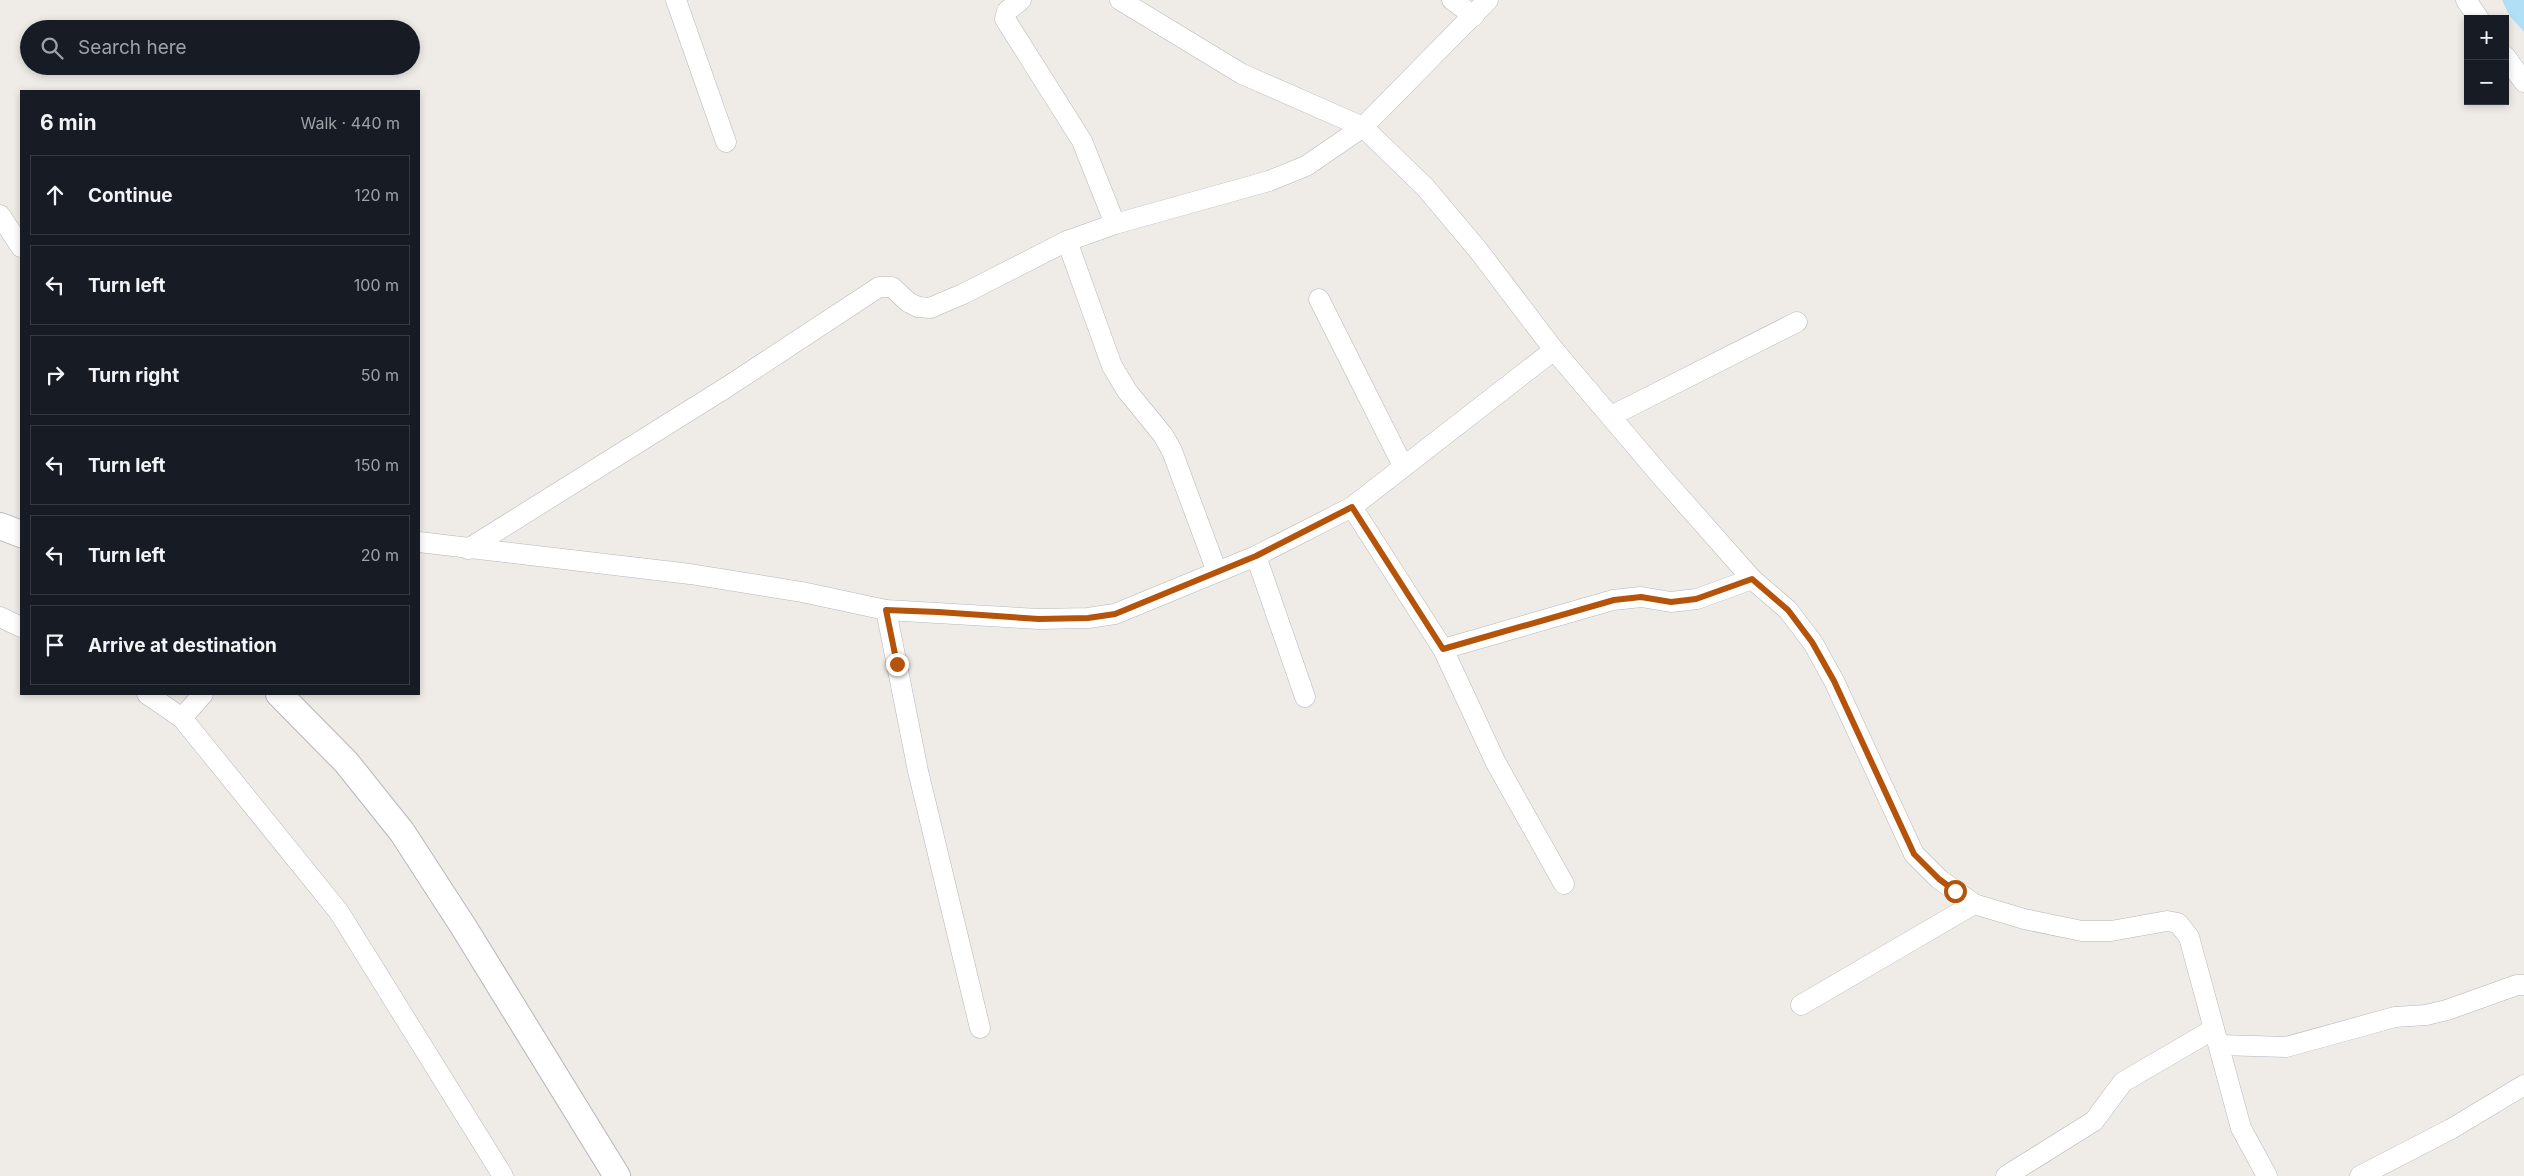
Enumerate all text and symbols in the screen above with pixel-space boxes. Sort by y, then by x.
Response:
map controls [2464,15,2509,105]
button: + [2464,15,2509,60]
search box [20,20,420,75]
icon: search [38,34,66,62]
text: Search here [78,36,187,59]
button: − [2464,60,2509,105]
text: 6 min [40,110,97,135]
text: Walk · 440 m [301,113,400,133]
icon: ahead [41,181,69,209]
text: Continue [88,184,173,207]
text: 120 m [354,185,399,205]
icon: left [41,271,69,299]
text: Turn left [88,274,166,297]
text: 100 m [354,275,399,295]
icon: right [41,361,69,389]
text: Turn right [88,364,179,387]
text: 50 m [361,365,399,385]
icon: left [41,451,69,479]
text: Turn left [88,454,166,477]
text: 150 m [354,455,399,475]
icon: left [41,541,69,569]
text: Turn left [88,544,166,567]
text: 20 m [361,545,399,565]
icon: arrive [41,631,69,659]
text: Arrive at destination [88,634,277,657]
route end [886,653,909,676]
route start [1944,880,1967,903]

